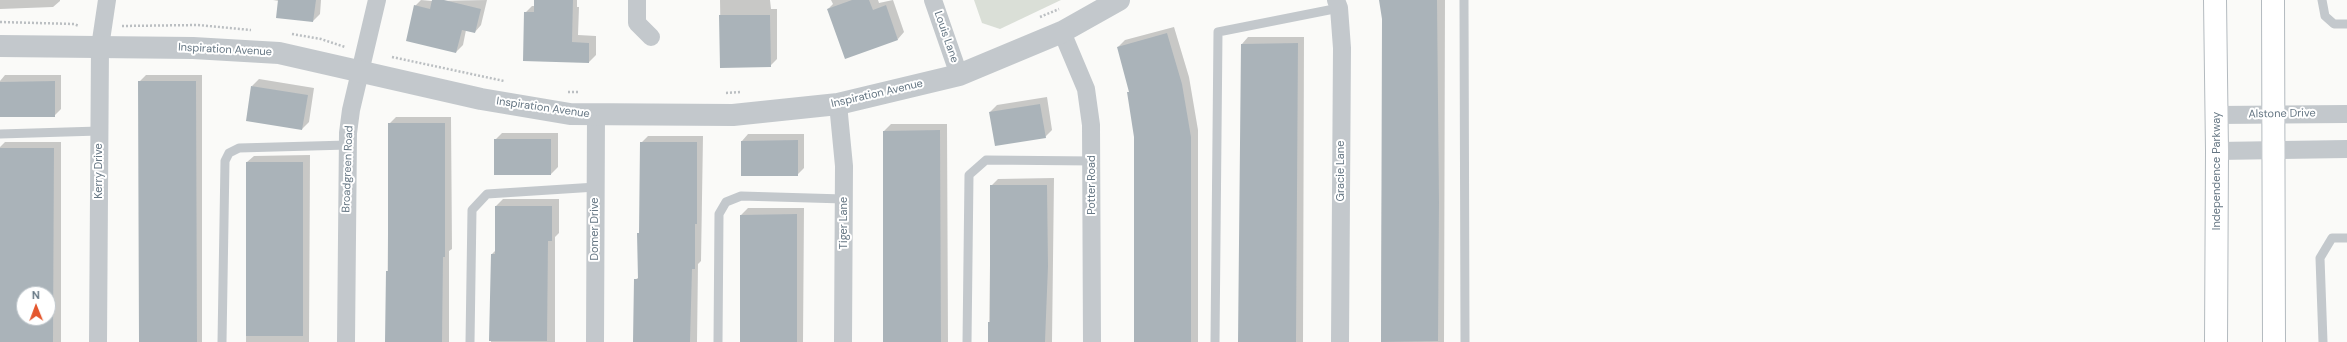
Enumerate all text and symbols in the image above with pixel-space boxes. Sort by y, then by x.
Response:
street label: Louis Lane [931,9,961,65]
street label: Inspiration Avenue [178,41,272,59]
street label: Inspiration Avenue [830,77,924,111]
street label: Inspiration Avenue [496,95,590,121]
street label: Alstone Drive [2248,107,2316,121]
street label: Independence Parkway [2210,112,2224,230]
street label: Broadgreen Road [340,125,356,213]
street label: Gracie Lane [1334,141,1348,201]
street label: Kerry Drive [92,143,106,199]
street label: Potter Road [1085,155,1099,215]
street label: Domer Drive [588,197,602,261]
street label: Tiger Lane [837,197,851,249]
north arrow [16,286,56,326]
text: N [32,288,40,302]

